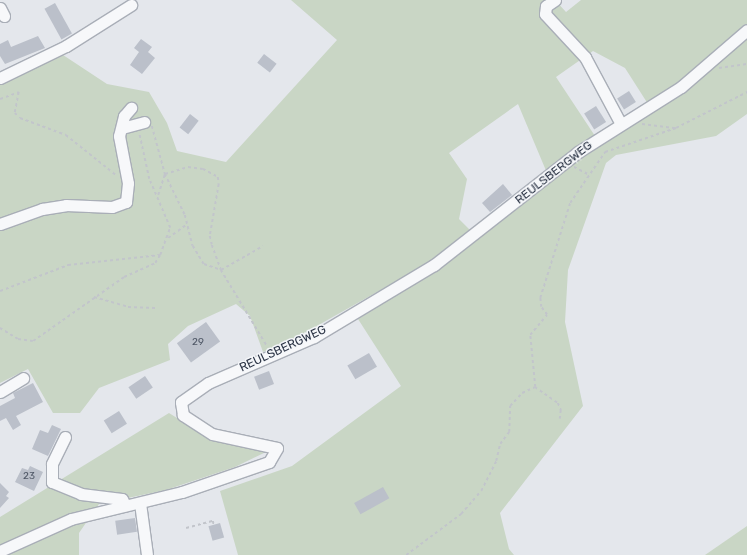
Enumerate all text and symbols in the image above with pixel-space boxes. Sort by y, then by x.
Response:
street label: REULSBERGWEG [513,138,595,208]
street label: REULSBERGWEG [237,323,329,375]
house number: 29 [192,337,204,349]
house number: 23 [23,471,35,483]

